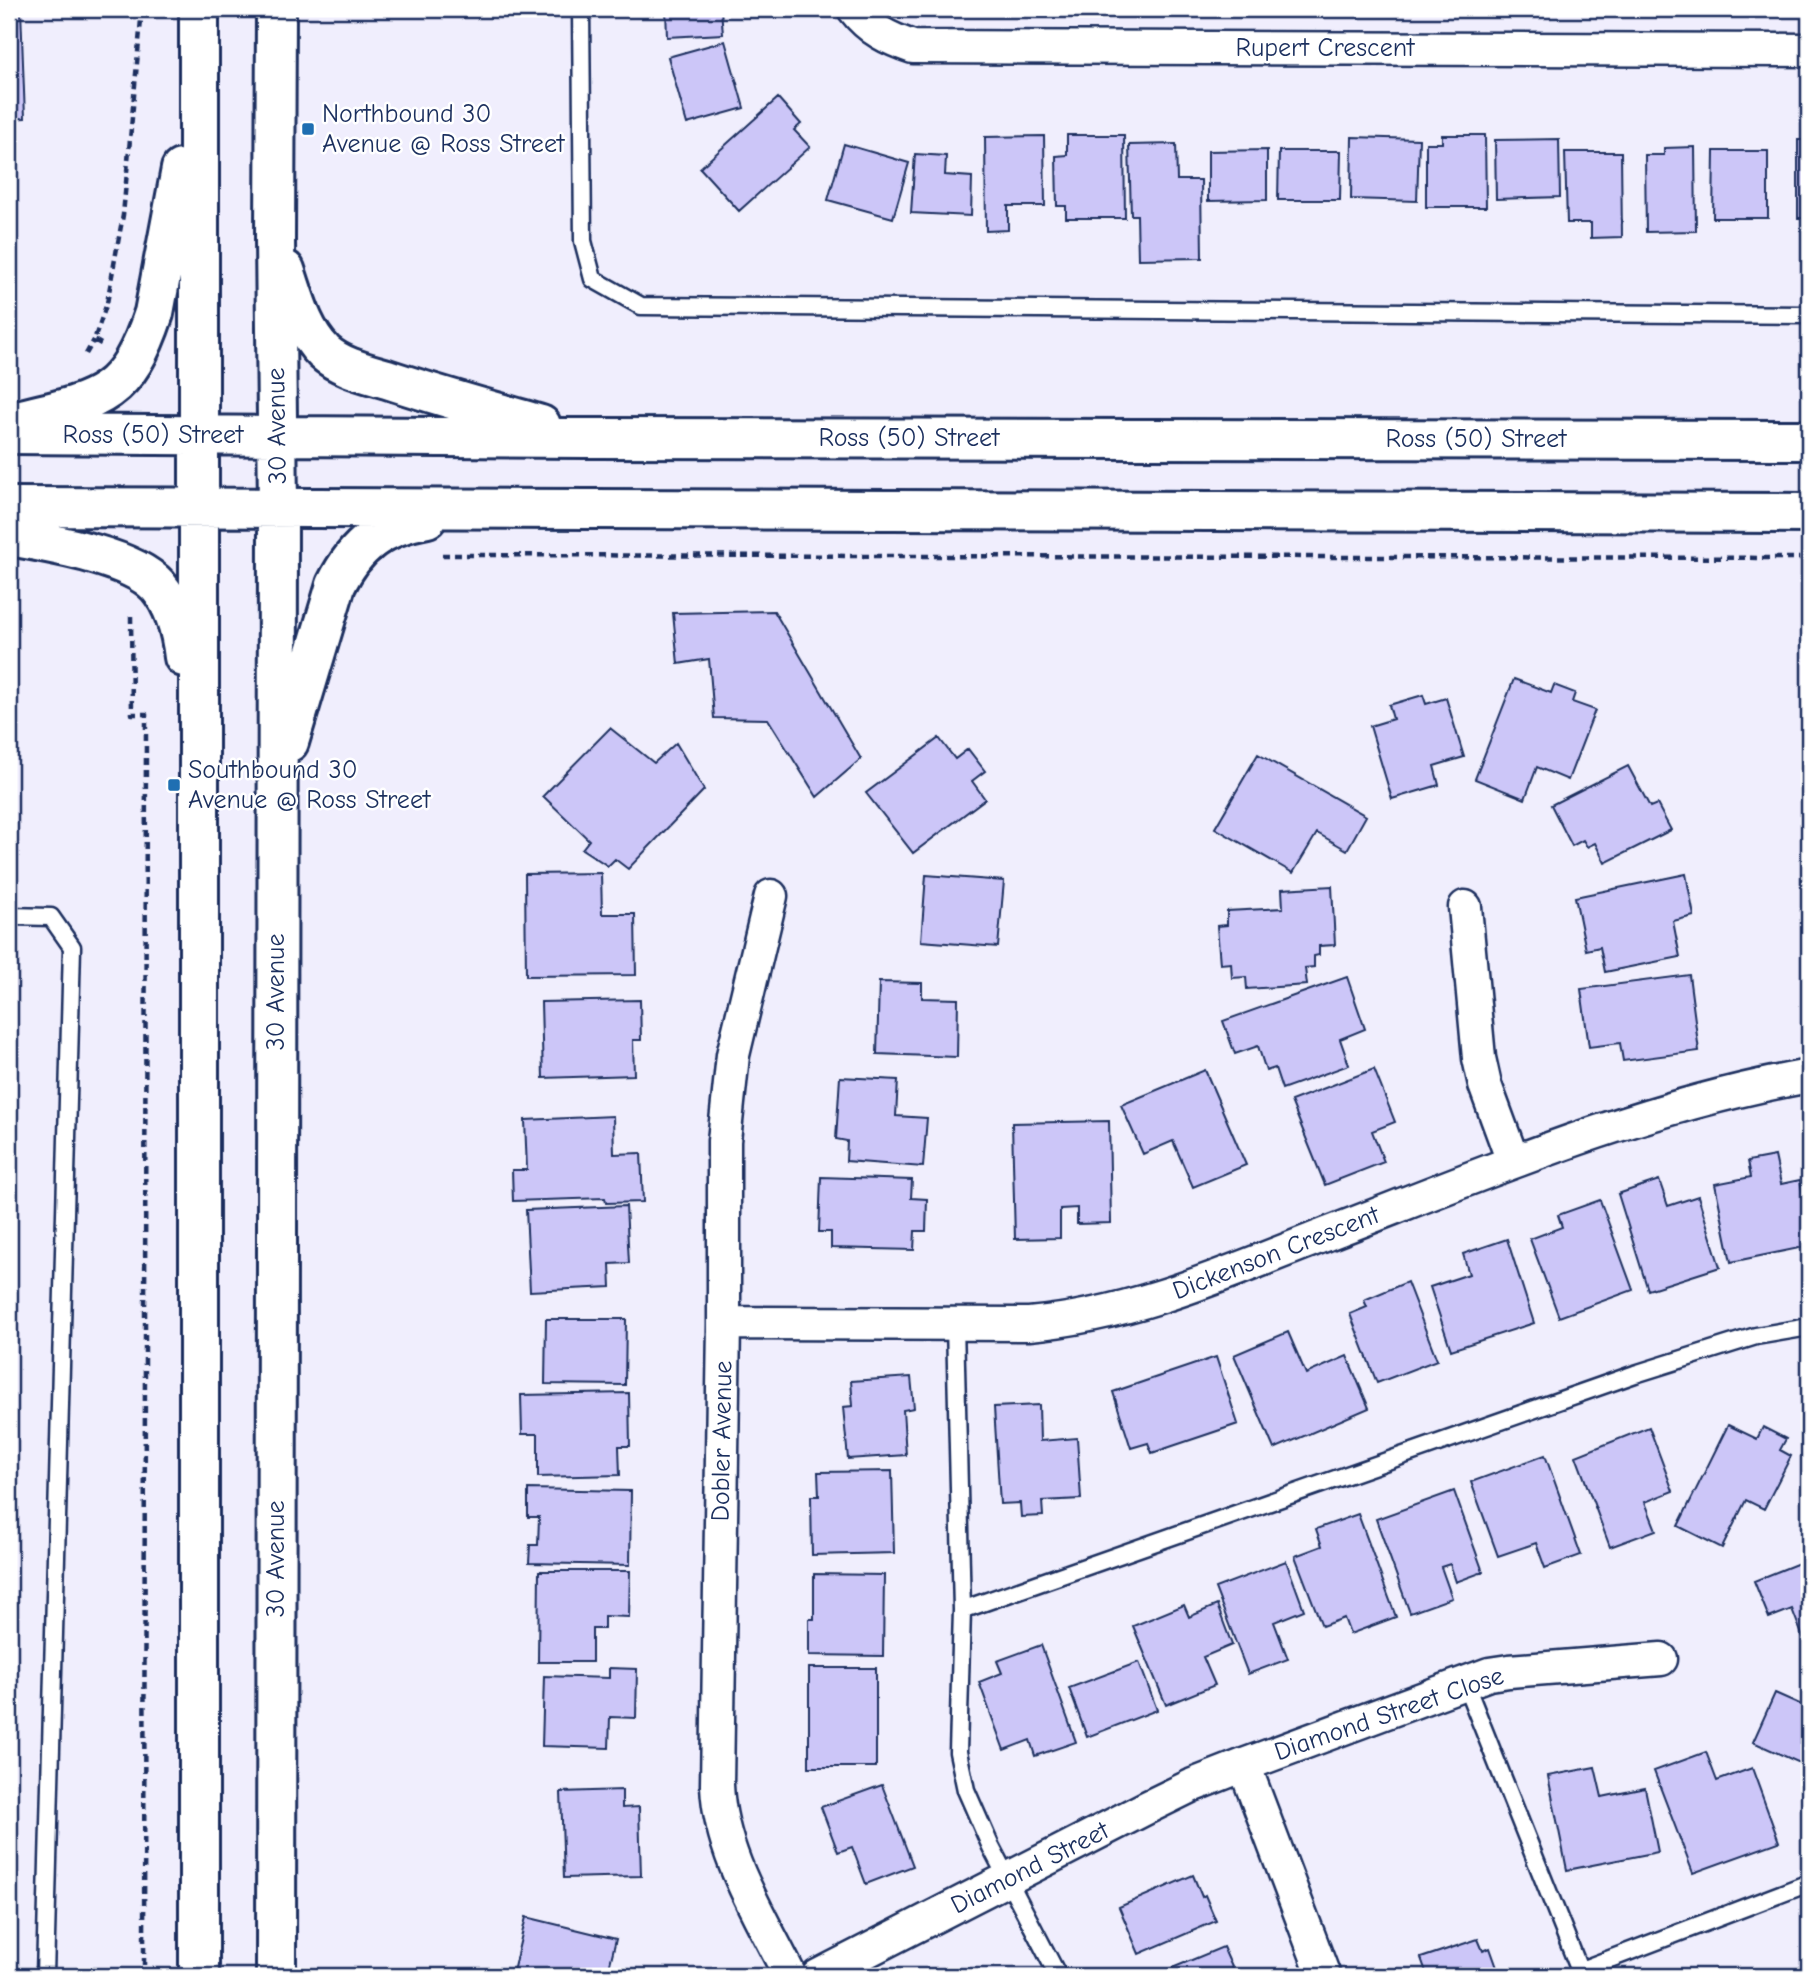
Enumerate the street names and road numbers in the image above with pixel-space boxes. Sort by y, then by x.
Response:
street label: Rupert Crescent [1236,33,1416,63]
street label: 30 Avenue [261,367,293,485]
street label: Ross (50) Street [63,420,245,450]
street label: Ross (50) Street [819,423,1001,453]
street label: Ross (50) Street [1386,424,1568,454]
street label: 30 Avenue [261,934,291,1050]
street label: Dickenson Crescent [1169,1199,1385,1306]
street label: Dobler Avenue [706,1360,738,1522]
street label: 30 Avenue [261,1501,291,1617]
street label: Diamond Street Close [1270,1661,1508,1767]
street label: Diamond Street [946,1815,1115,1921]

